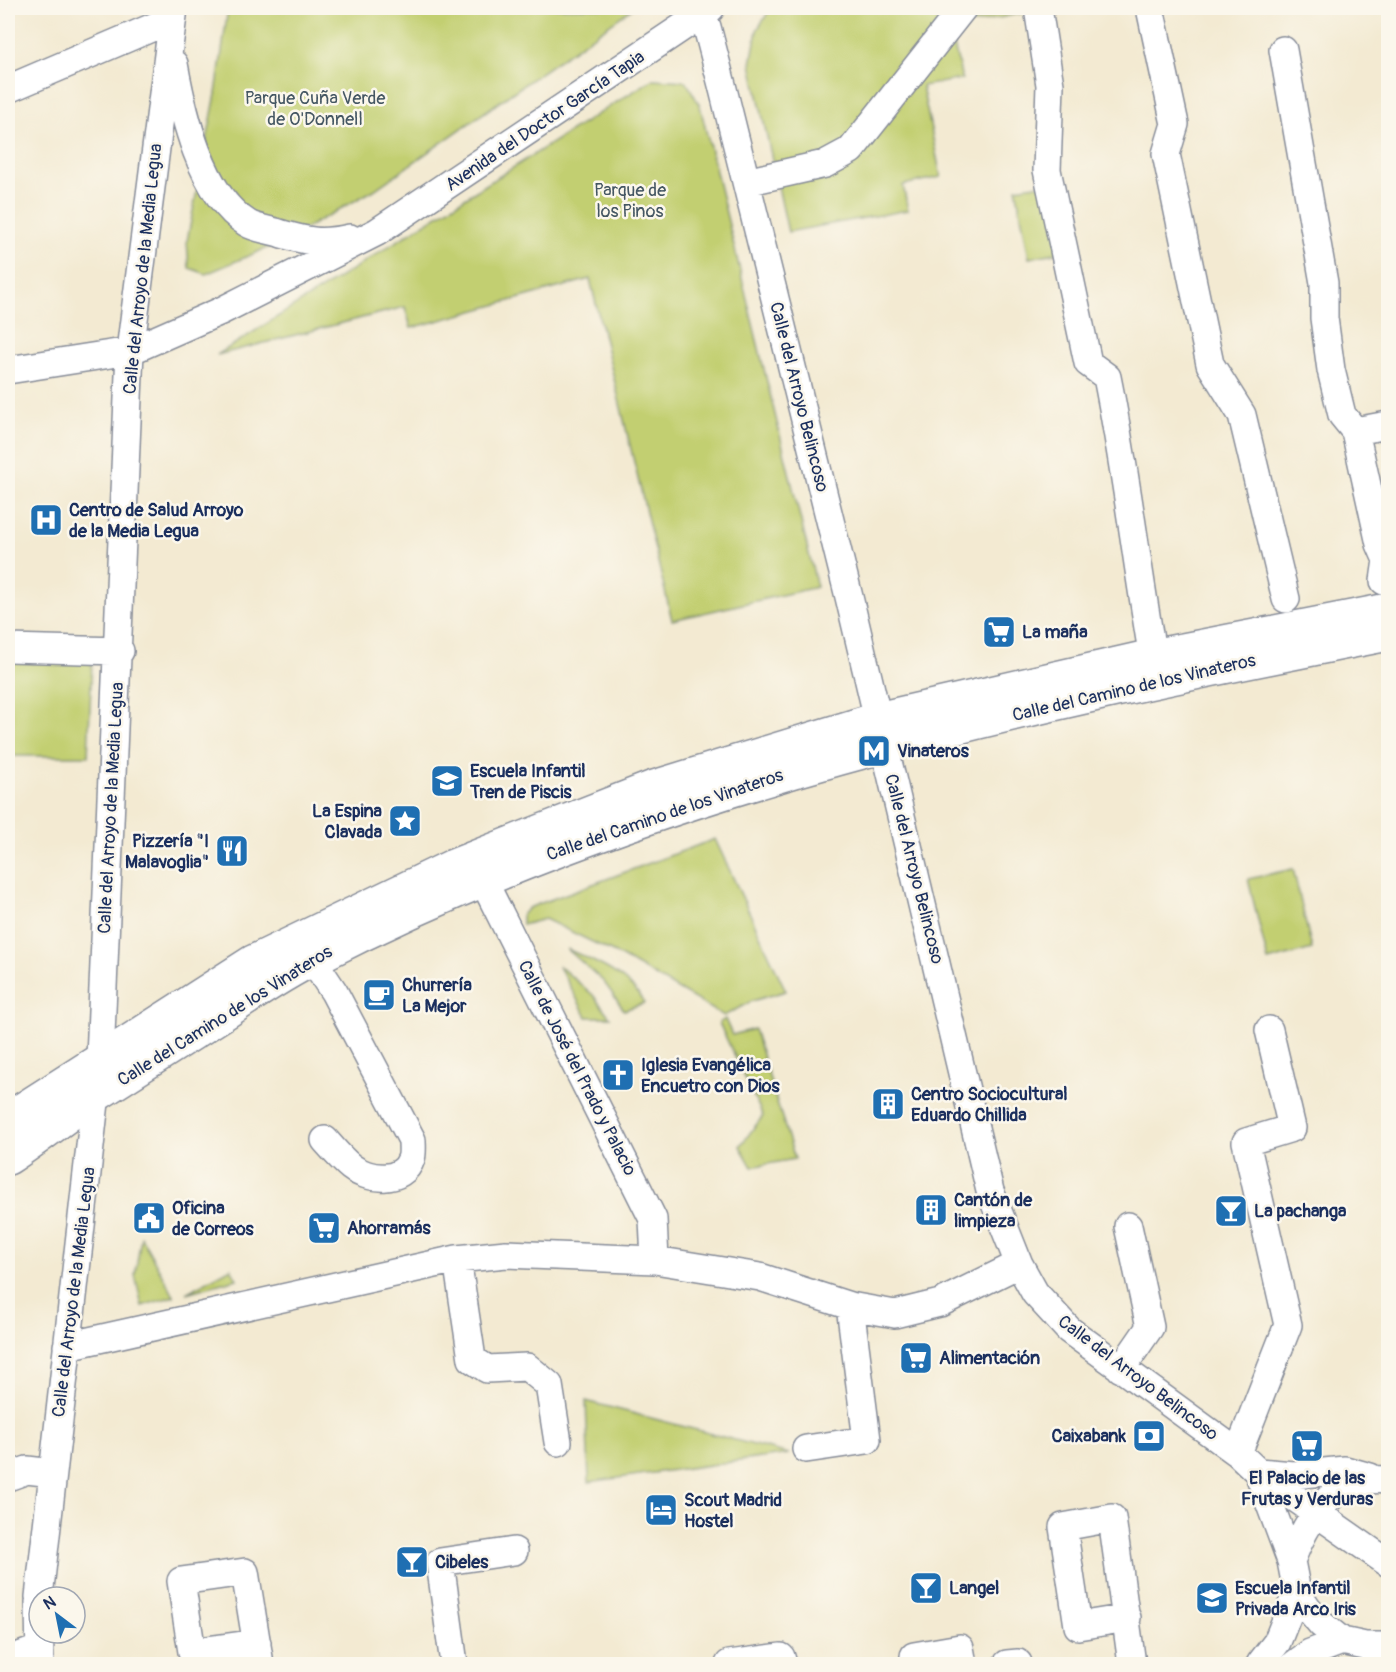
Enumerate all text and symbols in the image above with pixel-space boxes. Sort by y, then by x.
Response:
street label: Avenida del Doctor García Tapia [441,46,649,196]
park label: Parque Cuña Verde de O'Donnell [245,87,385,131]
street label: Calle del Arroyo de la Media Legua [118,143,168,395]
park label: Parque de los Pinos [594,179,666,223]
street label: Calle del Arroyo Belincoso [764,300,834,495]
place label: Centro de Salud Arroyo de la Media Legua [69,499,244,543]
hospital icon: Centro de Salud Arroyo de la Media Legua [28,502,64,538]
supermarket icon: La maña [981,614,1017,650]
place label: La maña [1022,621,1088,644]
street label: Calle del Camino de los Vinateros [1010,649,1258,727]
street label: Calle del Arroyo de la Media Legua [93,682,129,934]
metro station icon: Vinateros [856,733,892,769]
place label: Vinateros [897,740,970,763]
place label: Escuela Infantil Tren de Piscis [469,760,585,804]
school or university icon: Escuela Infantil Tren de Piscis [429,763,465,799]
street label: Calle del Camino de los Vinateros [544,764,786,866]
street label: Calle del Arroyo Belincoso [879,772,949,967]
place label: La Espina Clavada [312,800,383,844]
place icon: La Espina Clavada [387,803,423,839]
place label: Pizzería "I Malavoglia" [125,830,209,874]
restaurant icon: Pizzería "I Malavoglia" [214,833,250,869]
street label: Calle del Camino de los Vinateros [113,940,337,1092]
street label: Calle de José del Prado y Palacio [513,956,642,1180]
place label: Churrería La Mejor [402,974,472,1018]
cafe icon: Churrería La Mejor [361,977,397,1013]
place label: Iglesia Evangélica Encuetro con Dios [641,1054,780,1098]
church icon: Iglesia Evangélica Encuetro con Dios [600,1057,636,1093]
place label: Centro Sociocultural Eduardo Chillida [911,1083,1068,1127]
building icon: Centro Sociocultural Eduardo Chillida [870,1086,906,1122]
street label: Calle del Arroyo de la Media Legua [47,1166,101,1418]
place label: Cantón de limpieza [954,1189,1033,1233]
building icon: Cantón de limpieza [913,1192,949,1228]
bar icon: La pachanga [1213,1193,1249,1229]
place label: Oficina de Correos [172,1197,255,1241]
public building icon: Oficina de Correos [131,1200,167,1236]
place label: La pachanga [1254,1200,1347,1223]
supermarket icon: Ahorramás [306,1210,342,1246]
place label: Ahorramás [347,1217,431,1240]
street label: Calle del Arroyo Belincoso [1053,1310,1223,1446]
supermarket icon: Alimentación [898,1340,934,1376]
place label: Alimentación [939,1347,1040,1370]
bank icon: Caixabank [1131,1418,1167,1454]
place label: Caixabank [1052,1425,1126,1448]
supermarket icon: El Palacio de las Frutas y Verduras [1289,1428,1325,1464]
place label: El Palacio de las Frutas y Verduras [1241,1467,1374,1511]
place label: Scout Madrid Hostel [684,1489,782,1533]
hotel icon: Scout Madrid Hostel [643,1492,679,1528]
bar icon: Cibeles [394,1544,430,1580]
place label: Cibeles [435,1551,489,1574]
bar icon: Langel [908,1570,944,1606]
place label: Langel [949,1577,999,1600]
place label: Escuela Infantil Privada Arco Iris [1235,1577,1357,1621]
school or university icon: Escuela Infantil Privada Arco Iris [1194,1580,1230,1616]
north arrow [27,1585,87,1645]
text: N [40,1592,60,1614]

